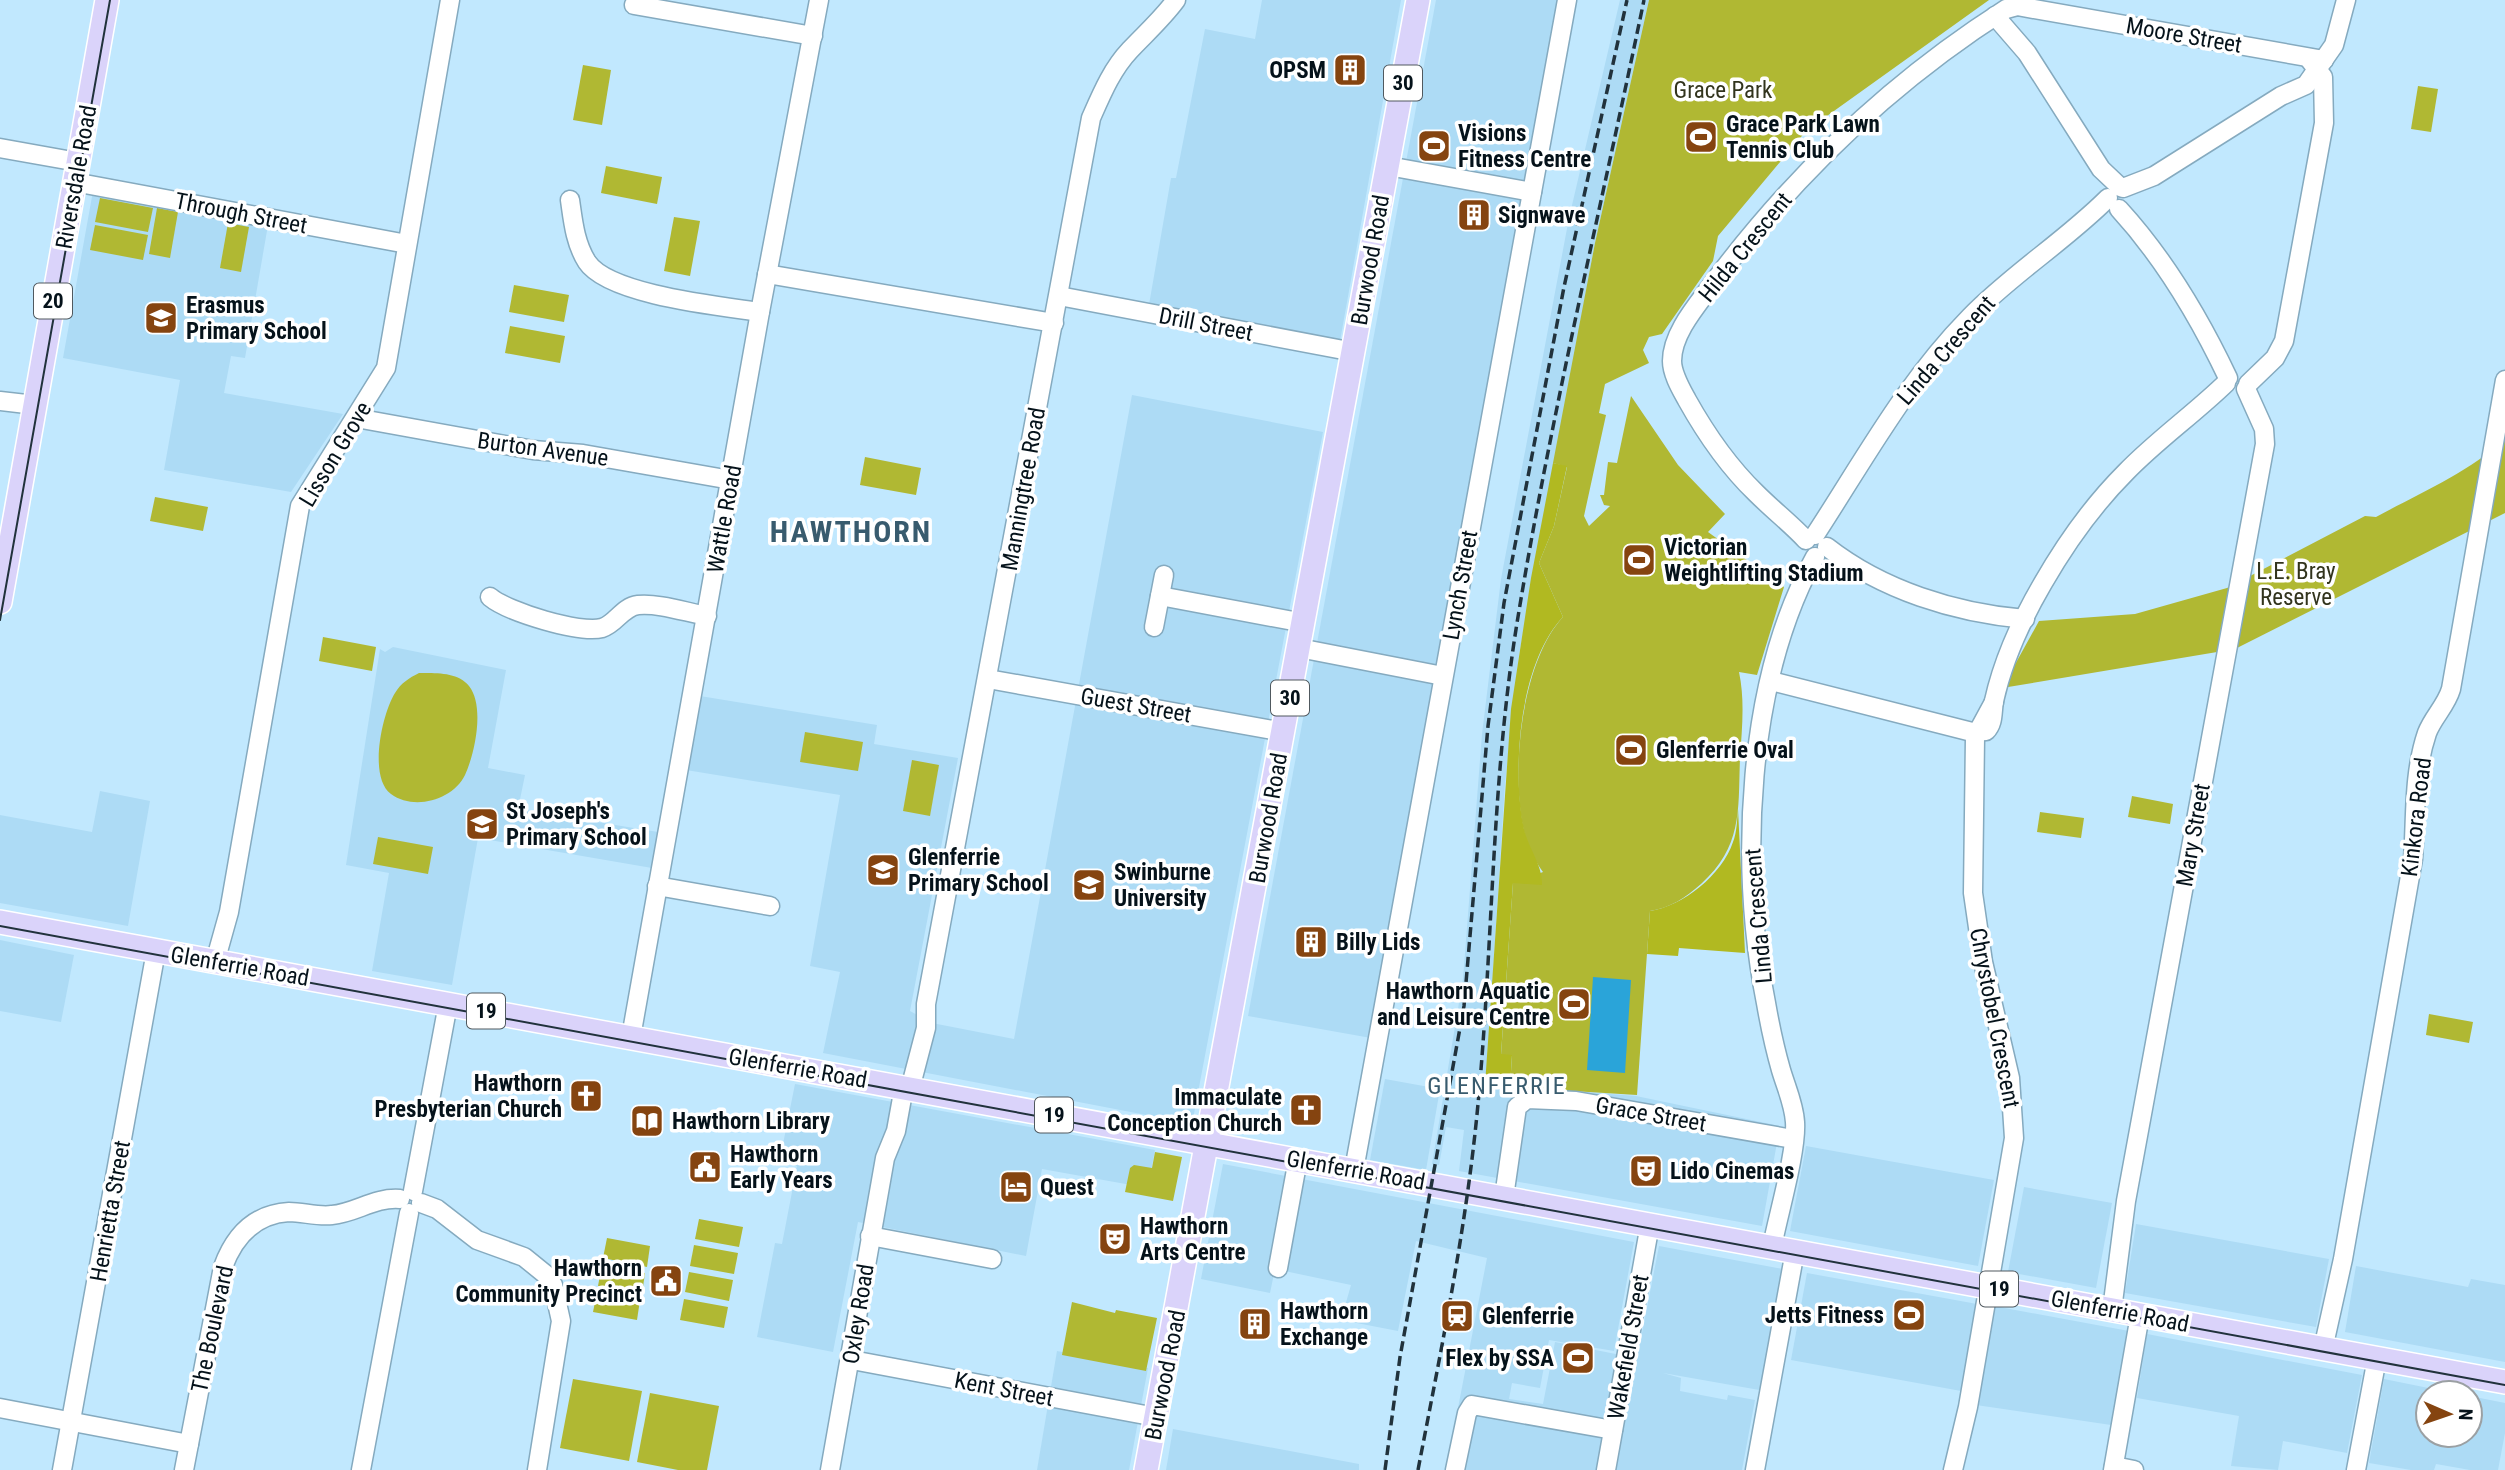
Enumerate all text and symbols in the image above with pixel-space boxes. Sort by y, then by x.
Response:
street label: Moore Street [2124,12,2244,59]
building icon: OPSM [1331,51,1369,89]
place label: OPSM [1269,57,1326,84]
road number: 30 [1384,66,1422,100]
park label: Grace Park [1674,77,1773,104]
street label: Riversdale Road [51,103,102,251]
place label: Grace Park Lawn Tennis Club [1726,111,1880,164]
sports icon: Grace Park Lawn Tennis Club [1682,118,1720,156]
place label: Visions Fitness Centre [1458,120,1591,173]
sports icon: Visions Fitness Centre [1415,127,1453,165]
street label: Through Street [172,187,309,240]
street label: Hilda Crescent [1693,187,1798,307]
street label: Burwood Road [1346,193,1395,327]
building icon: Signwave [1455,196,1493,234]
place label: Signwave [1498,202,1586,229]
road number: 20 [34,284,72,318]
street label: Linda Crescent [1892,290,2001,410]
place label: Erasmus Primary School [186,292,327,345]
school or university icon: Erasmus Primary School [142,299,180,337]
street label: Drill Street [1157,302,1255,347]
street label: Lisson Grove [294,397,377,512]
street label: Manningtree Road [996,405,1051,573]
street label: Burton Avenue [476,427,610,472]
street label: Wattle Road [702,463,747,575]
district label: HAWTHORN [770,514,932,549]
street label: Lynch Street [1438,528,1483,642]
place label: Victorian Weightlifting Stadium [1664,534,1864,587]
sports icon: Victorian Weightlifting Stadium [1620,541,1658,579]
park label: L.E. Bray Reserve [2256,558,2336,611]
road number: 30 [1271,680,1309,716]
street label: Guest Street [1078,682,1193,729]
sports icon: Glenferrie Oval [1612,731,1650,769]
place label: Glenferrie Oval [1656,737,1794,764]
street label: Burwood Road [1244,751,1293,885]
street label: Kinkora Road [2396,756,2437,878]
street label: Mary Street [2171,781,2216,889]
place label: St Joseph's Primary School [506,798,647,851]
school or university icon: St Joseph's Primary School [463,805,501,843]
place label: Glenferrie Primary School [908,844,1049,897]
street label: Linda Crescent [1739,847,1778,985]
school or university icon: Glenferrie Primary School [864,851,902,889]
place label: Swinburne University [1114,859,1211,912]
school or university icon: Swinburne University [1070,866,1108,904]
building icon: Billy Lids [1292,923,1330,961]
street label: Chrystobel Crescent [1964,926,2025,1110]
place label: Billy Lids [1336,929,1420,956]
street label: Glenferrie Road [169,941,311,992]
place label: Hawthorn Aquatic and Leisure Centre [1377,978,1550,1031]
sports icon: Hawthorn Aquatic and Leisure Centre [1555,985,1593,1023]
road number: 19 [467,993,505,1028]
street label: Glenferrie Road [727,1043,869,1094]
place label: Hawthorn Presbyterian Church [375,1070,562,1123]
district label: GLENFERRIE [1427,1072,1567,1100]
church icon: Hawthorn Presbyterian Church [567,1077,605,1115]
place label: Immaculate Conception Church [1107,1084,1282,1137]
church icon: Immaculate Conception Church [1287,1091,1325,1129]
street label: Grace Street [1594,1091,1708,1137]
road number: 19 [1035,1098,1073,1132]
library icon: Hawthorn Library [628,1102,666,1140]
place label: Hawthorn Library [672,1108,831,1135]
street label: Henrietta Street [85,1138,136,1284]
place label: Hawthorn Early Years [730,1141,833,1194]
street label: Glenferrie Road [1285,1145,1427,1196]
public building icon: Hawthorn Early Years [686,1148,724,1186]
theatre icon: Lido Cinemas [1627,1152,1665,1190]
place label: Lido Cinemas [1670,1158,1795,1185]
hotel icon: Quest [997,1168,1035,1206]
place label: Quest [1040,1174,1094,1201]
place label: Hawthorn Arts Centre [1140,1213,1246,1266]
theatre icon: Hawthorn Arts Centre [1096,1220,1134,1258]
place label: Hawthorn Community Precinct [456,1255,642,1308]
public building icon: Hawthorn Community Precinct [647,1262,685,1300]
street label: Oxley Road [837,1262,880,1366]
street label: The Boulevard [186,1263,239,1395]
street label: Wakefield Street [1602,1272,1655,1422]
road number: 19 [1980,1272,2018,1306]
street label: Glenferrie Road [2049,1285,2191,1338]
sports icon: Jetts Fitness [1890,1296,1928,1334]
station icon: Glenferrie [1438,1297,1476,1335]
place label: Hawthorn Exchange [1280,1298,1368,1351]
place label: Jetts Fitness [1765,1302,1884,1329]
place label: Glenferrie [1482,1303,1574,1330]
building icon: Hawthorn Exchange [1236,1305,1274,1343]
street label: Burwood Road [1140,1308,1191,1442]
sports icon: Flex by SSA [1559,1339,1597,1377]
place label: Flex by SSA [1445,1345,1554,1372]
street label: Kent Street [952,1367,1056,1412]
north arrow [2414,1379,2484,1449]
text: N [2454,1408,2477,1421]

